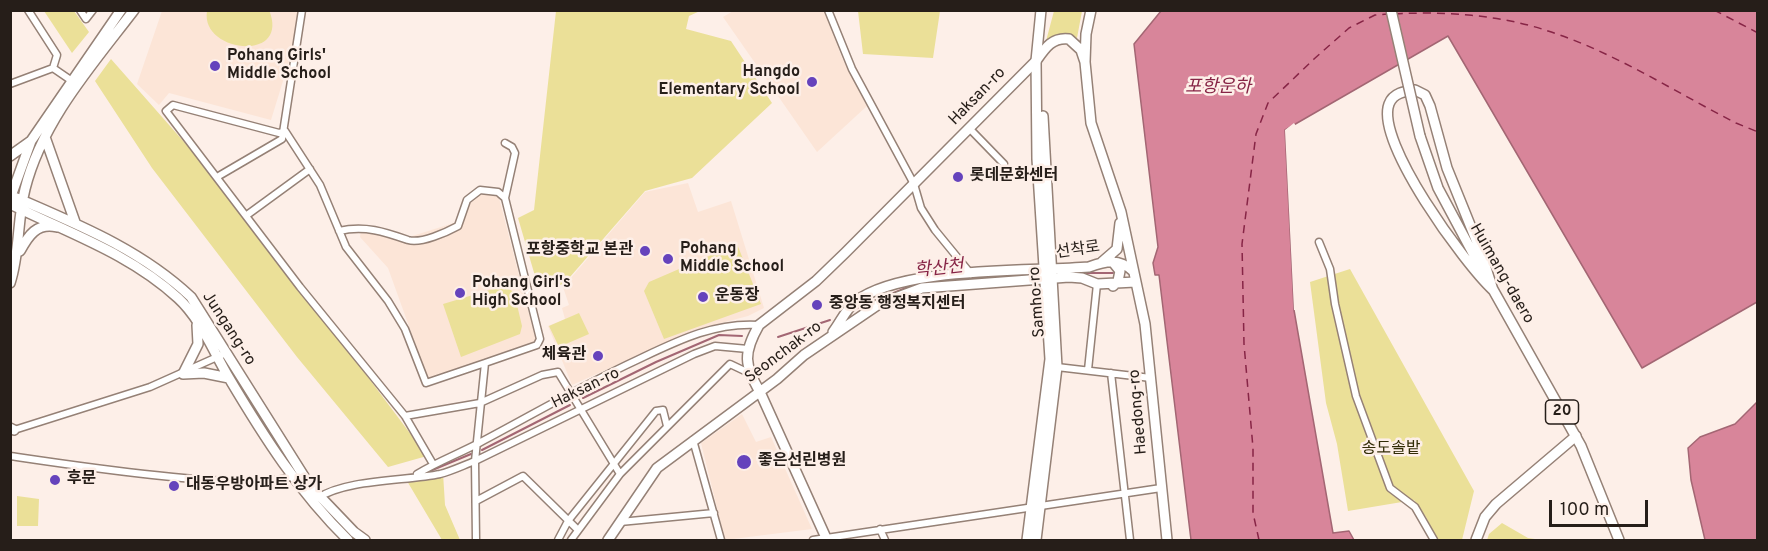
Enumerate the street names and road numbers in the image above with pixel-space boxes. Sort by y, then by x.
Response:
street label: Haksan-ro [946,64,1010,130]
street label: Huimang-daero [1465,221,1537,327]
street label: 선착로 [1055,238,1101,264]
street label: Samho-ro [1026,266,1050,338]
street label: Jungang-ro [197,288,259,370]
street label: Seonchak-ro [742,318,826,388]
street label: Haksan-ro [549,364,623,414]
street label: Haedong-ro [1126,369,1152,455]
road number: 20 [1546,400,1578,424]

